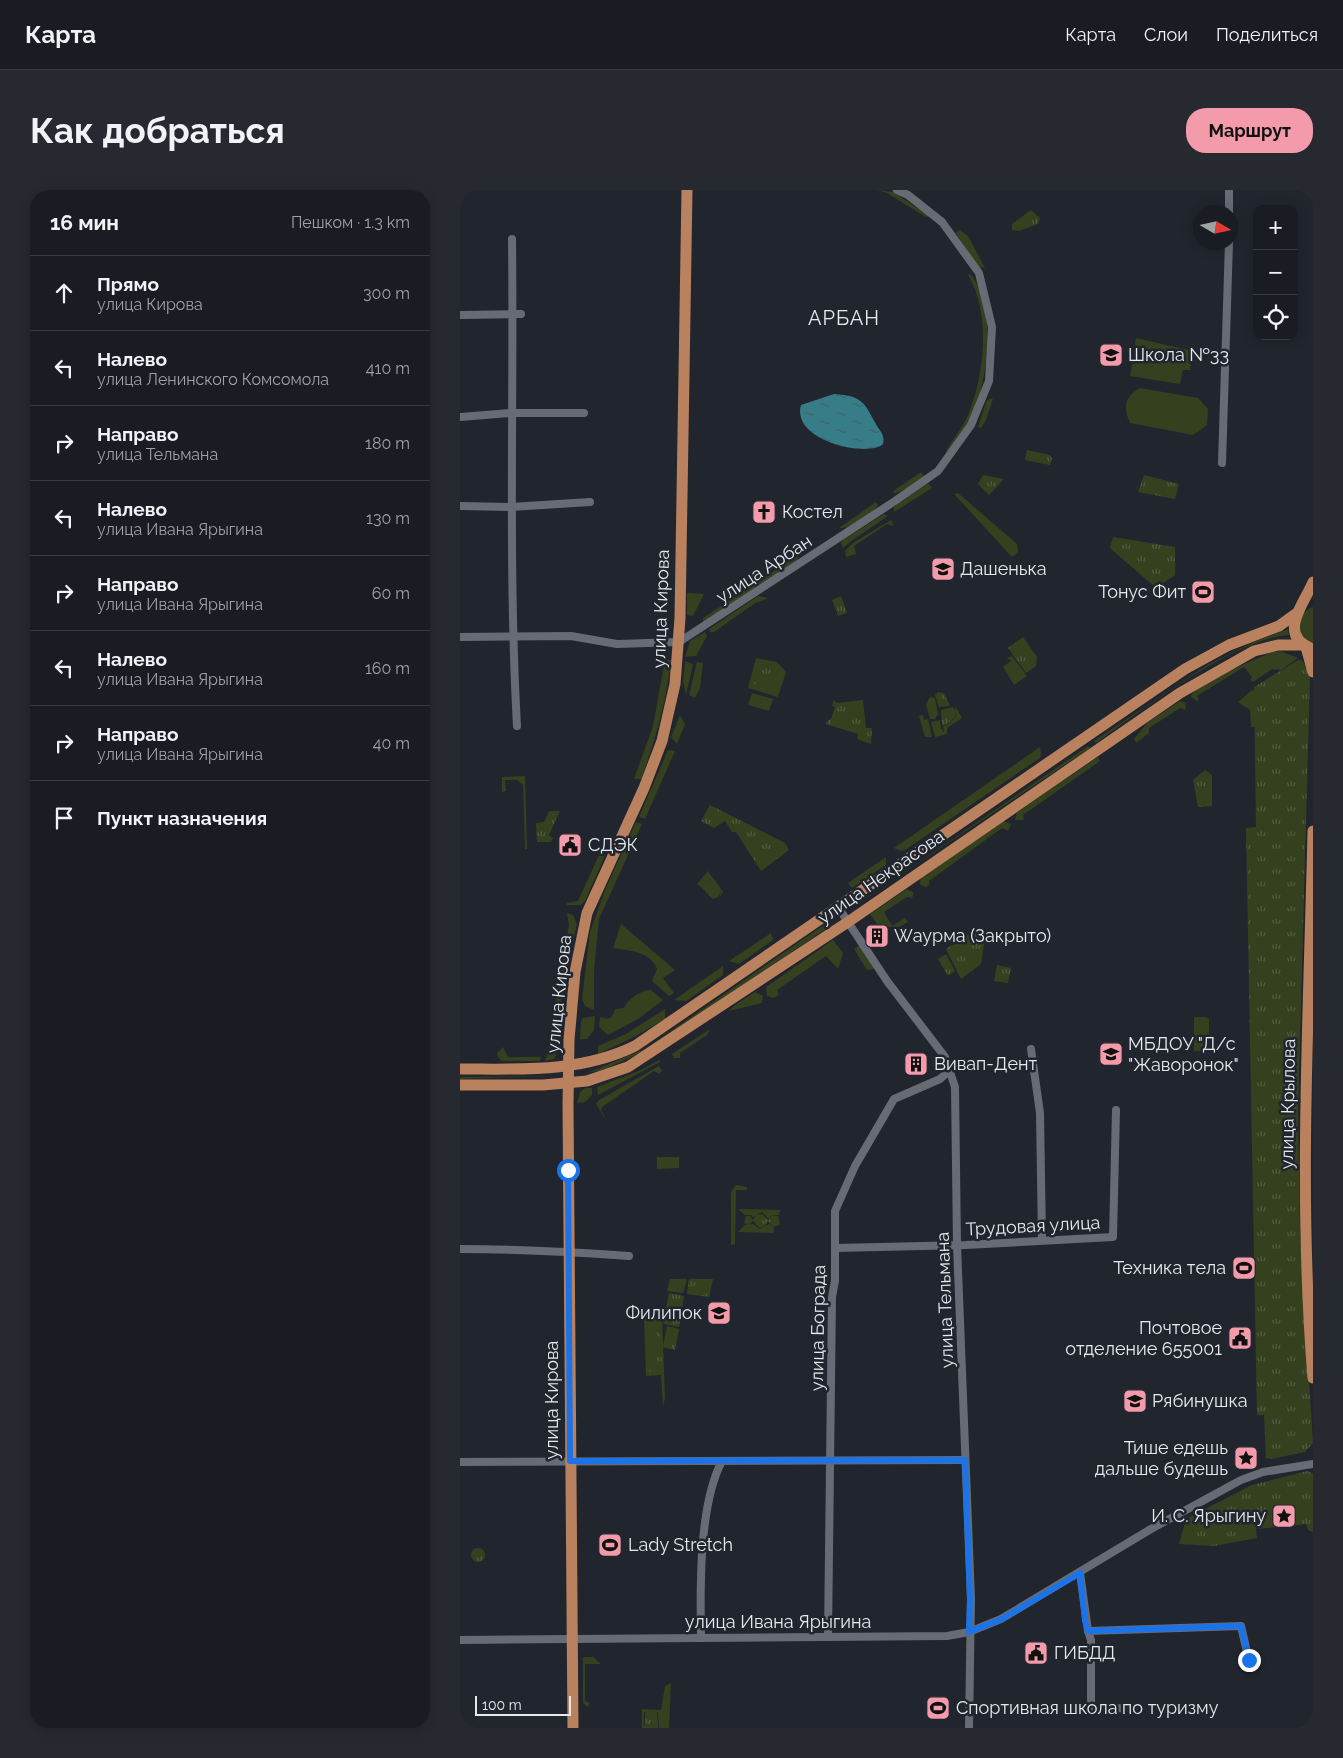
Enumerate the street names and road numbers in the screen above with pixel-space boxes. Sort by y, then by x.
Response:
street label: улица Арбан [712,530,815,607]
street label: улица Кирова [648,549,673,669]
street label: улица Некрасова [813,825,948,928]
street label: улица Кирова [542,934,575,1054]
street label: улица Крылова [1276,1038,1299,1169]
street label: Трудовая улица [965,1211,1101,1240]
street label: улица Тельмана [932,1232,957,1368]
street label: улица Бограда [806,1265,829,1391]
street label: улица Кирова [541,1341,562,1459]
street label: улица Ивана Ярыгина [685,1611,871,1632]

